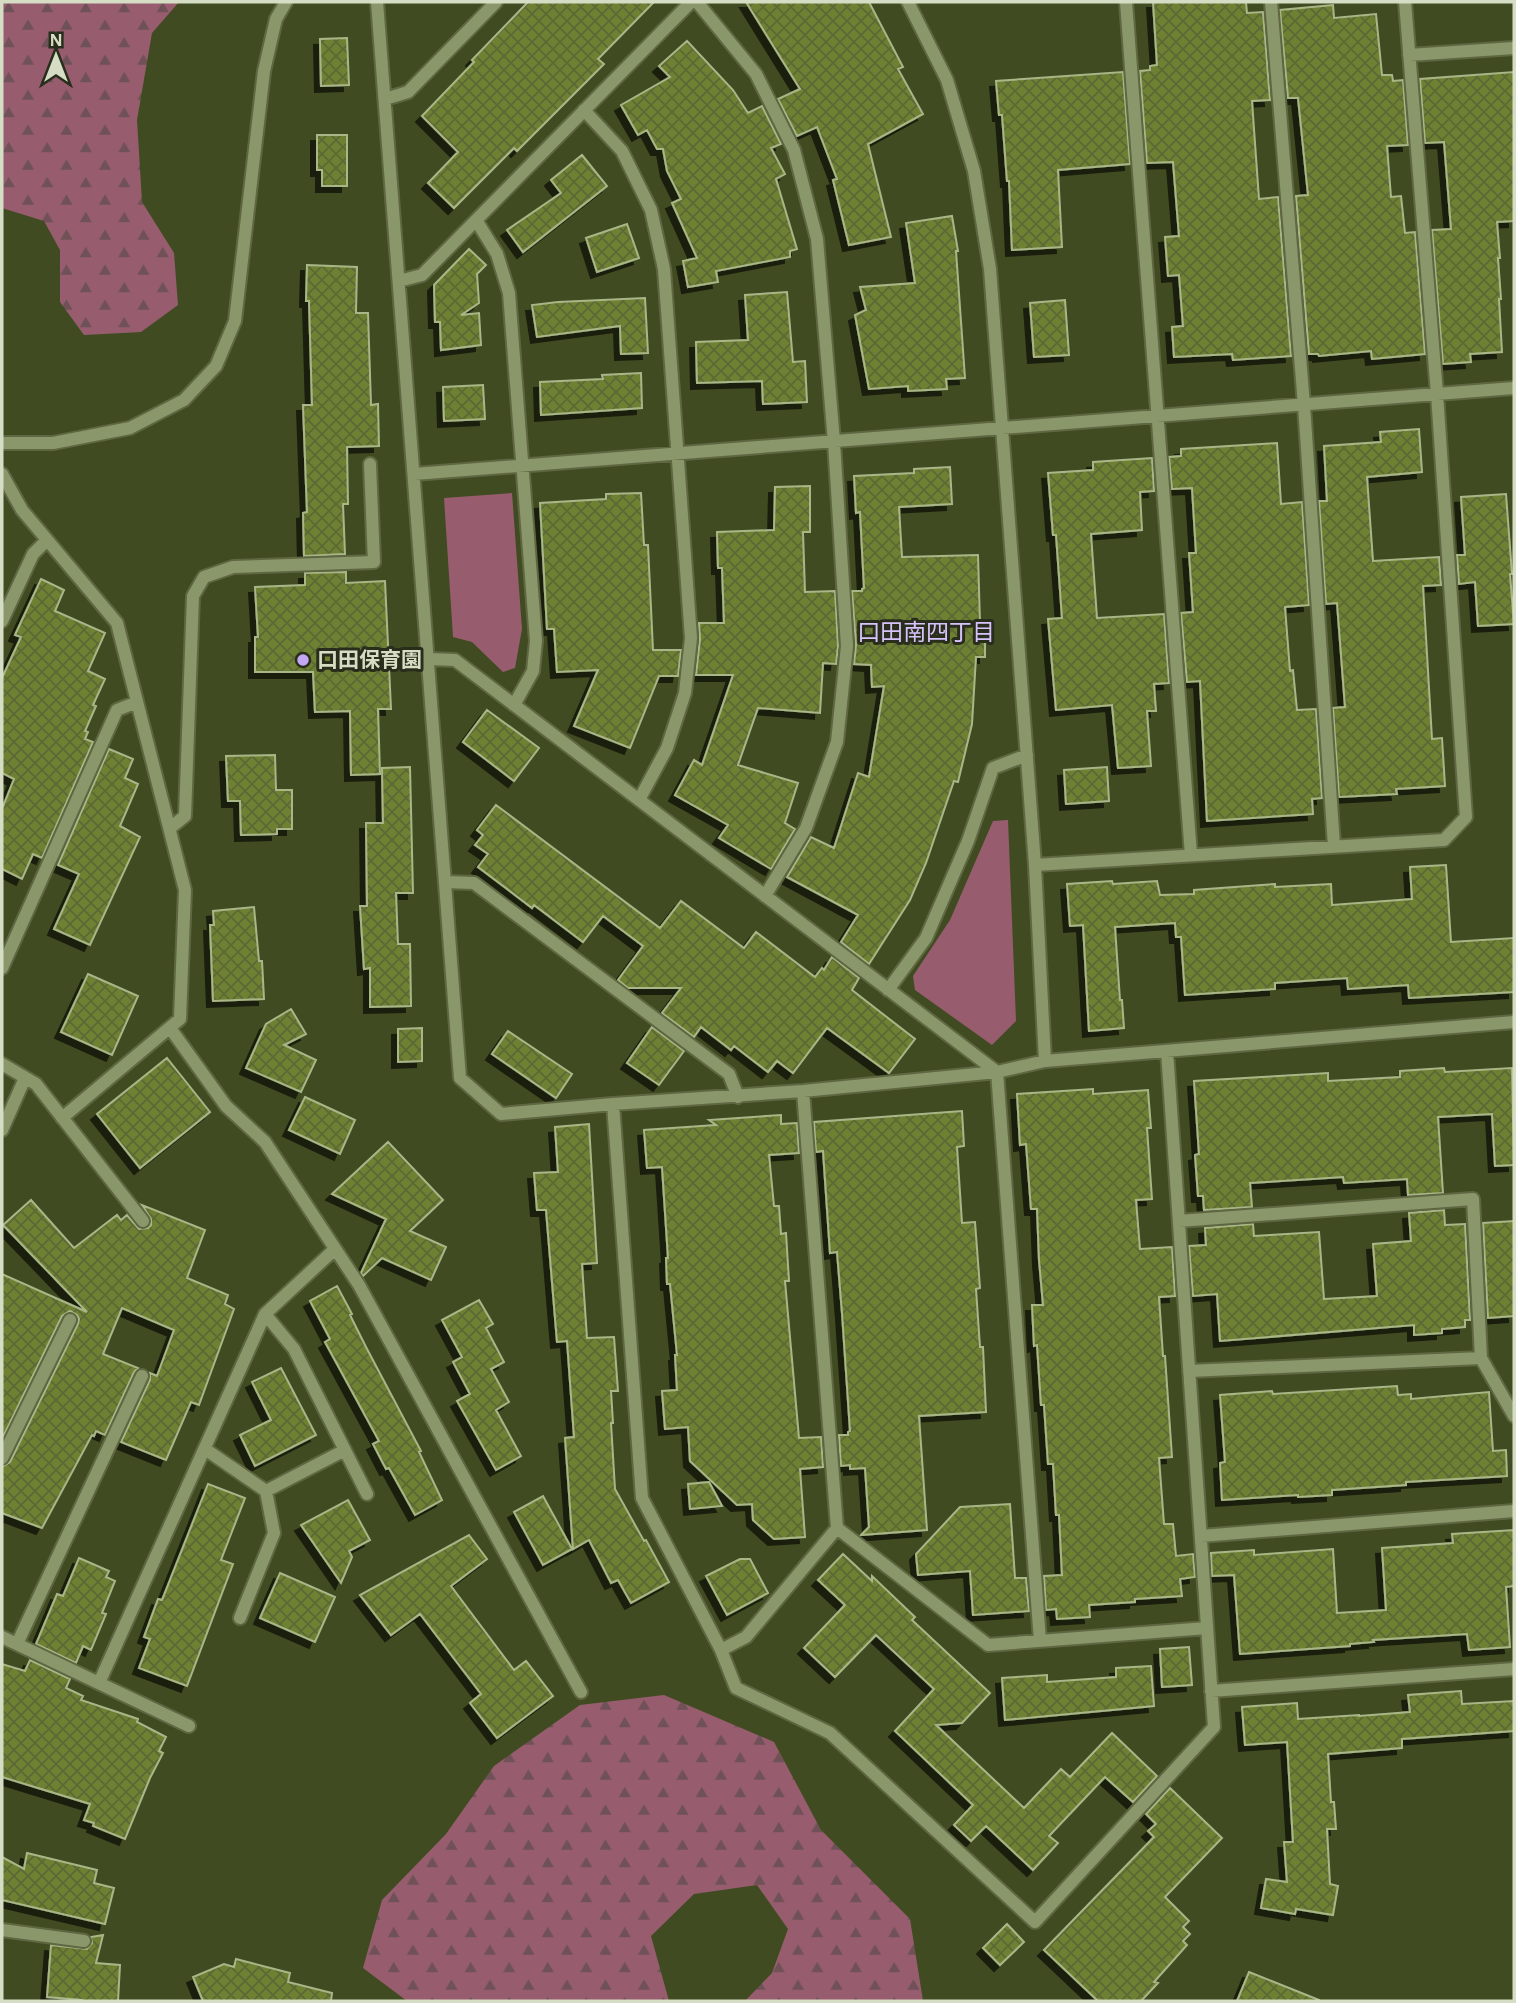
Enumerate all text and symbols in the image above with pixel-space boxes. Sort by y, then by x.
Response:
north arrow [21,21,91,91]
text: N [49,31,63,50]
district label: 口田南四丁目 [857,620,995,645]
place label: 口田保育園 [317,649,422,671]
marker: 口田保育園 [295,652,311,668]

